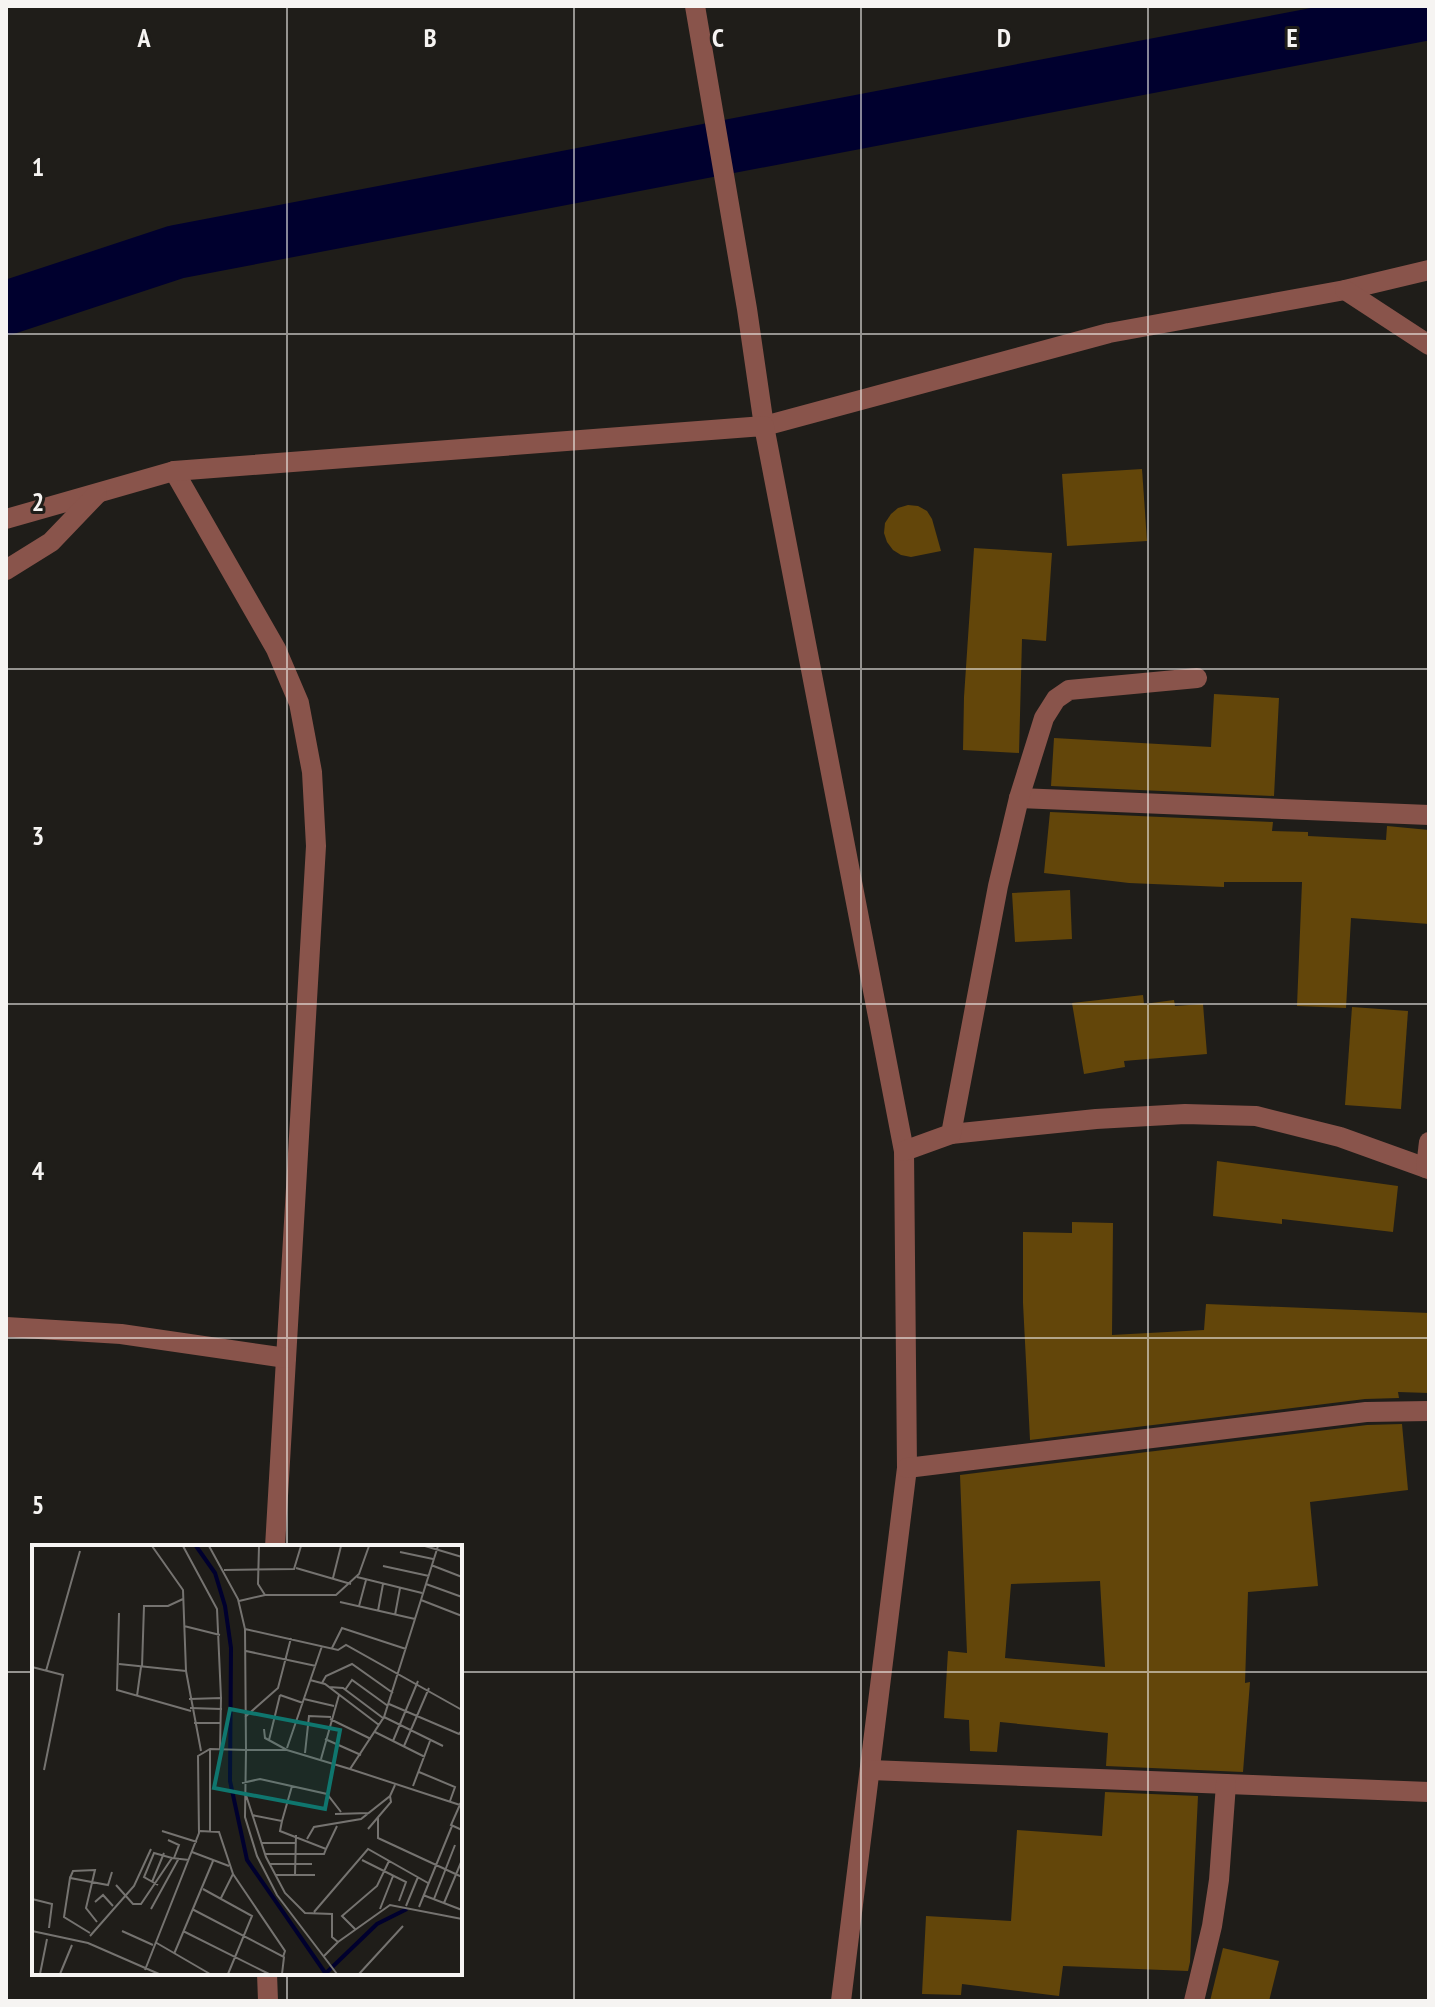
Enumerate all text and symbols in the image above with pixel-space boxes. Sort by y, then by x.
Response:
text: A [136,21,151,54]
text: B [424,21,437,54]
text: C [712,21,724,54]
text: D [997,21,1011,54]
text: E [1286,21,1298,54]
text: 1 [32,150,44,183]
text: 2 [32,485,44,518]
text: 3 [32,819,44,852]
text: 4 [32,1154,45,1187]
text: 5 [32,1488,44,1521]
inset map [32,1545,462,1975]

